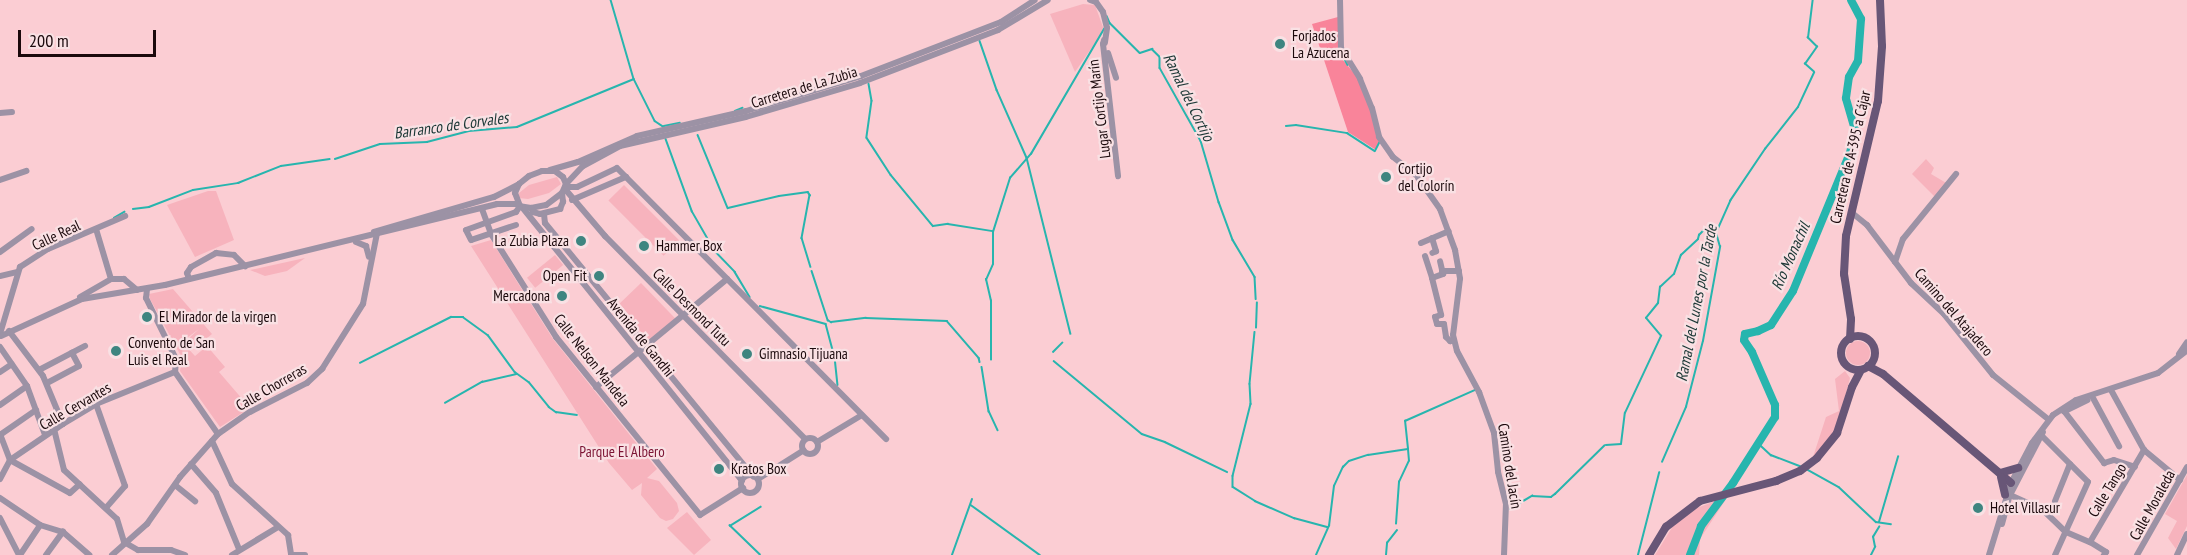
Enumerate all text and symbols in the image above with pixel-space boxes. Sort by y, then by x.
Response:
scale bar [21,18,159,56]
place label: Forjados La Azucena [1292,26,1350,61]
text: 200 m [29,29,69,52]
marker: Forjados La Azucena [1273,37,1287,51]
water label: Ramal del Cortijo [1159,50,1219,144]
street label: Lugar Cortijo Marín [1084,59,1114,159]
street label: Carretera de La Zubia [749,62,859,112]
street label: Carretera de A-395 a Cájar [1826,89,1874,225]
water label: Barranco de Corvales [393,107,509,143]
place label: Cortijo del Colorín [1398,159,1454,194]
marker: Cortijo del Colorín [1379,170,1393,184]
street label: Calle Real [29,216,83,254]
water label: Río Monachil [1767,219,1813,293]
water label: Ramal del Lunes por la Tarde [1671,223,1721,383]
place label: La Zubia Plaza [494,232,569,250]
marker: La Zubia Plaza [574,234,588,248]
place label: Hammer Box [656,237,722,255]
marker: Hammer Box [637,239,651,253]
street label: Calle Desmond Tutu [649,264,735,350]
street label: Camino del Atajadero [1911,264,1997,360]
place label: Open Fit [543,267,587,285]
marker: Open Fit [592,269,606,283]
place label: Mercadona [493,287,550,305]
marker: Mercadona [555,289,569,303]
street label: Avenida de Gandhi [604,294,678,380]
place label: El Mirador de la virgen [159,308,276,326]
marker: El Mirador de la virgen [140,310,154,324]
street label: Calle Nelson Mandela [550,310,634,410]
place label: Convento de San Luis el Real [128,333,215,368]
marker: Convento de San Luis el Real [109,344,123,358]
place label: Gimnasio Tijuana [759,345,848,363]
marker: Gimnasio Tijuana [740,347,754,361]
street label: Calle Chorreras [232,360,310,414]
street label: Calle Cervantes [36,378,114,434]
street label: Camino del Jacín [1494,422,1526,510]
park label: Parque El Albero [579,443,665,461]
place label: Kratos Box [731,460,786,478]
street label: Calle Tango [2084,460,2130,520]
marker: Kratos Box [712,462,726,476]
street label: Calle Moraleda [2125,467,2179,543]
place label: Hotel Villasur [1990,499,2060,517]
marker: Hotel Villasur [1971,501,1985,515]

